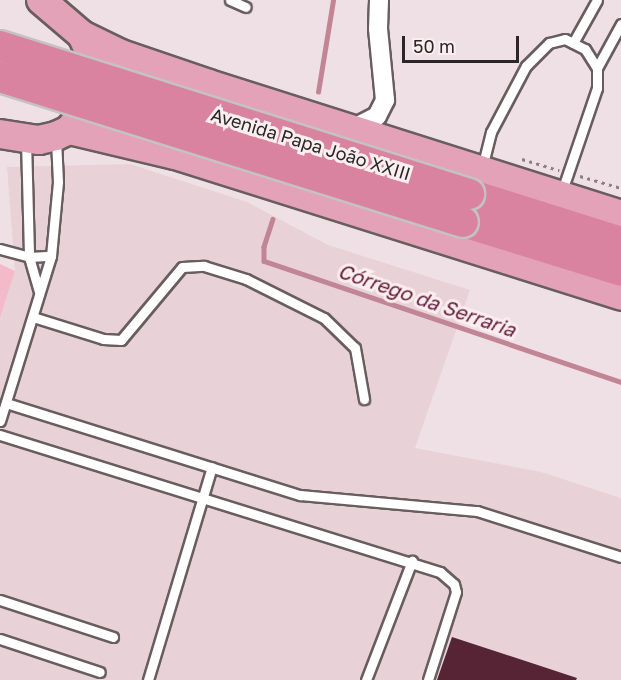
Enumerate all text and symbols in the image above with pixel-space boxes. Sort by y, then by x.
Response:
scale bar [405,24,522,62]
text: 50 m [413,35,455,57]
street label: Avenida Papa João XXIII [209,103,413,185]
water label: Córrego da Serraria [335,258,519,342]

